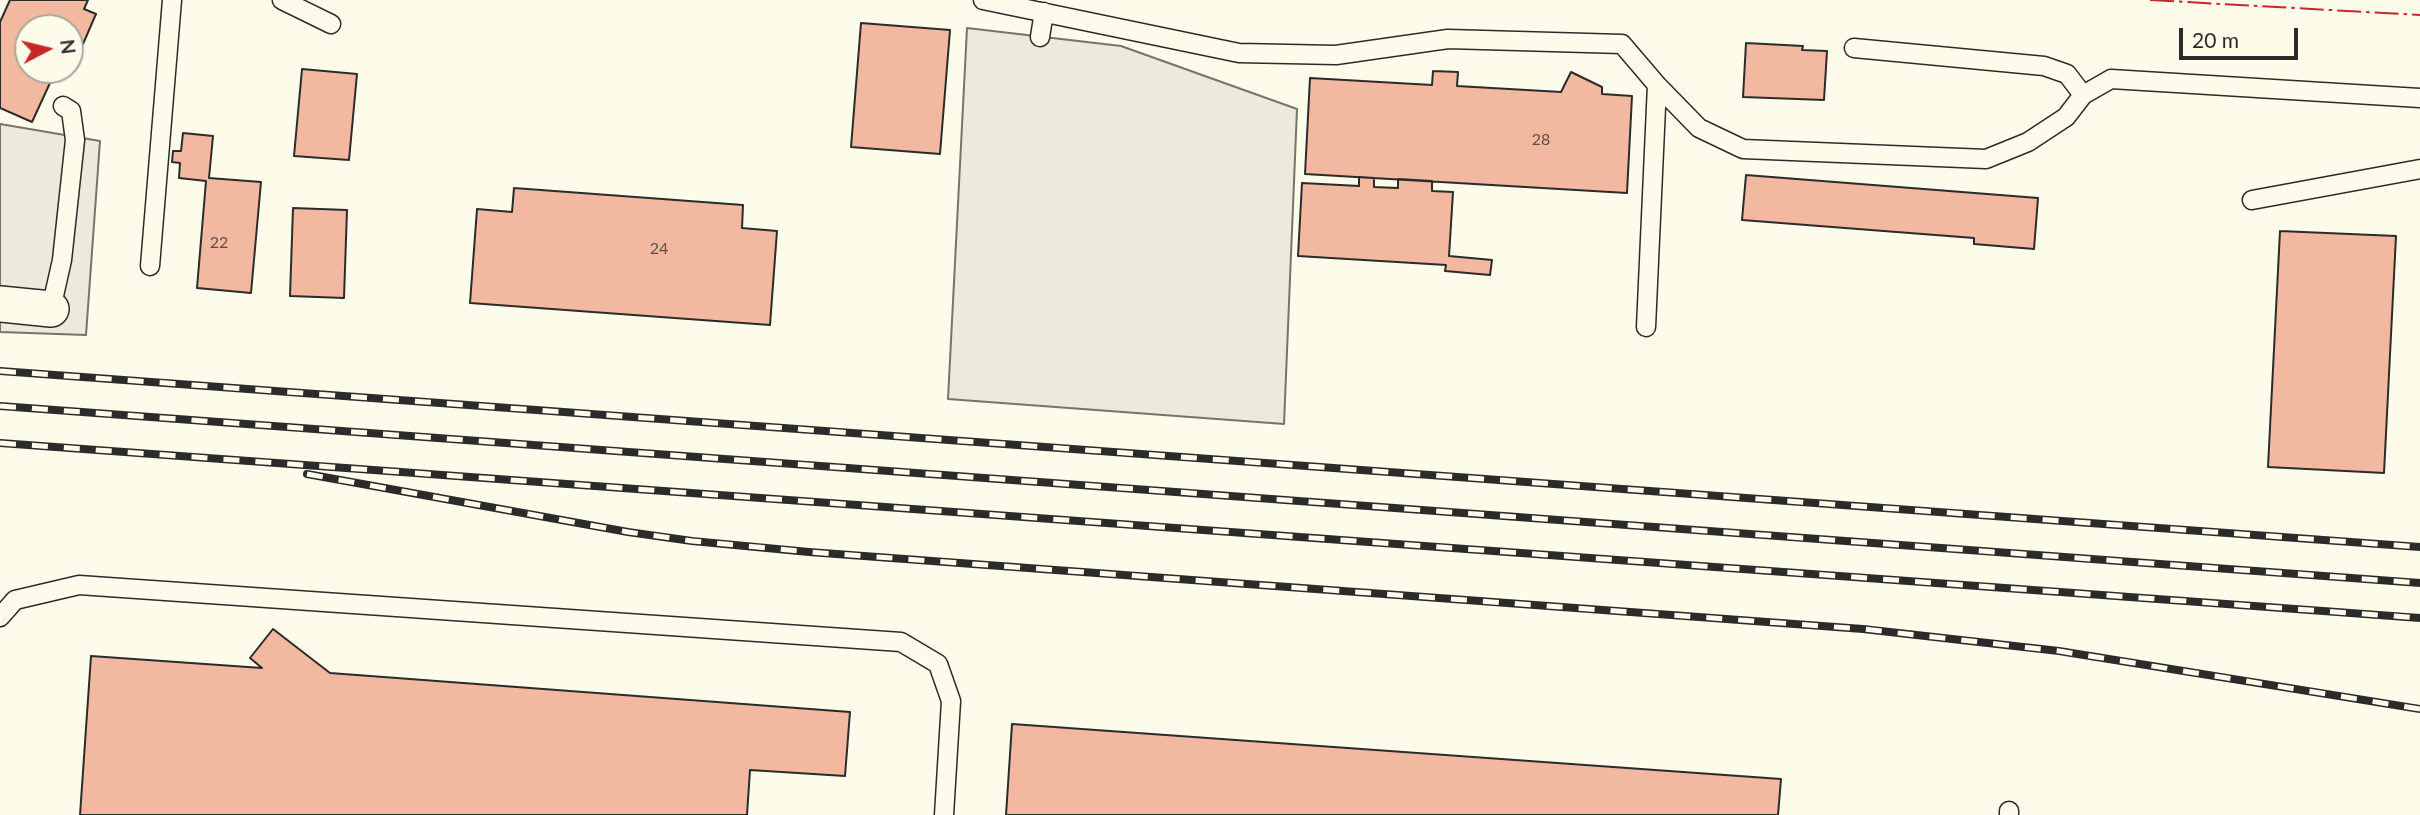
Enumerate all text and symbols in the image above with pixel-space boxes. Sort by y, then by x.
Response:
north arrow [14,14,84,84]
scale bar [2182,14,2301,58]
text: 20 m [2192,27,2239,52]
text: N [56,38,81,55]
house number: 28 [1532,130,1550,150]
house number: 22 [210,233,228,253]
house number: 24 [650,239,668,259]

